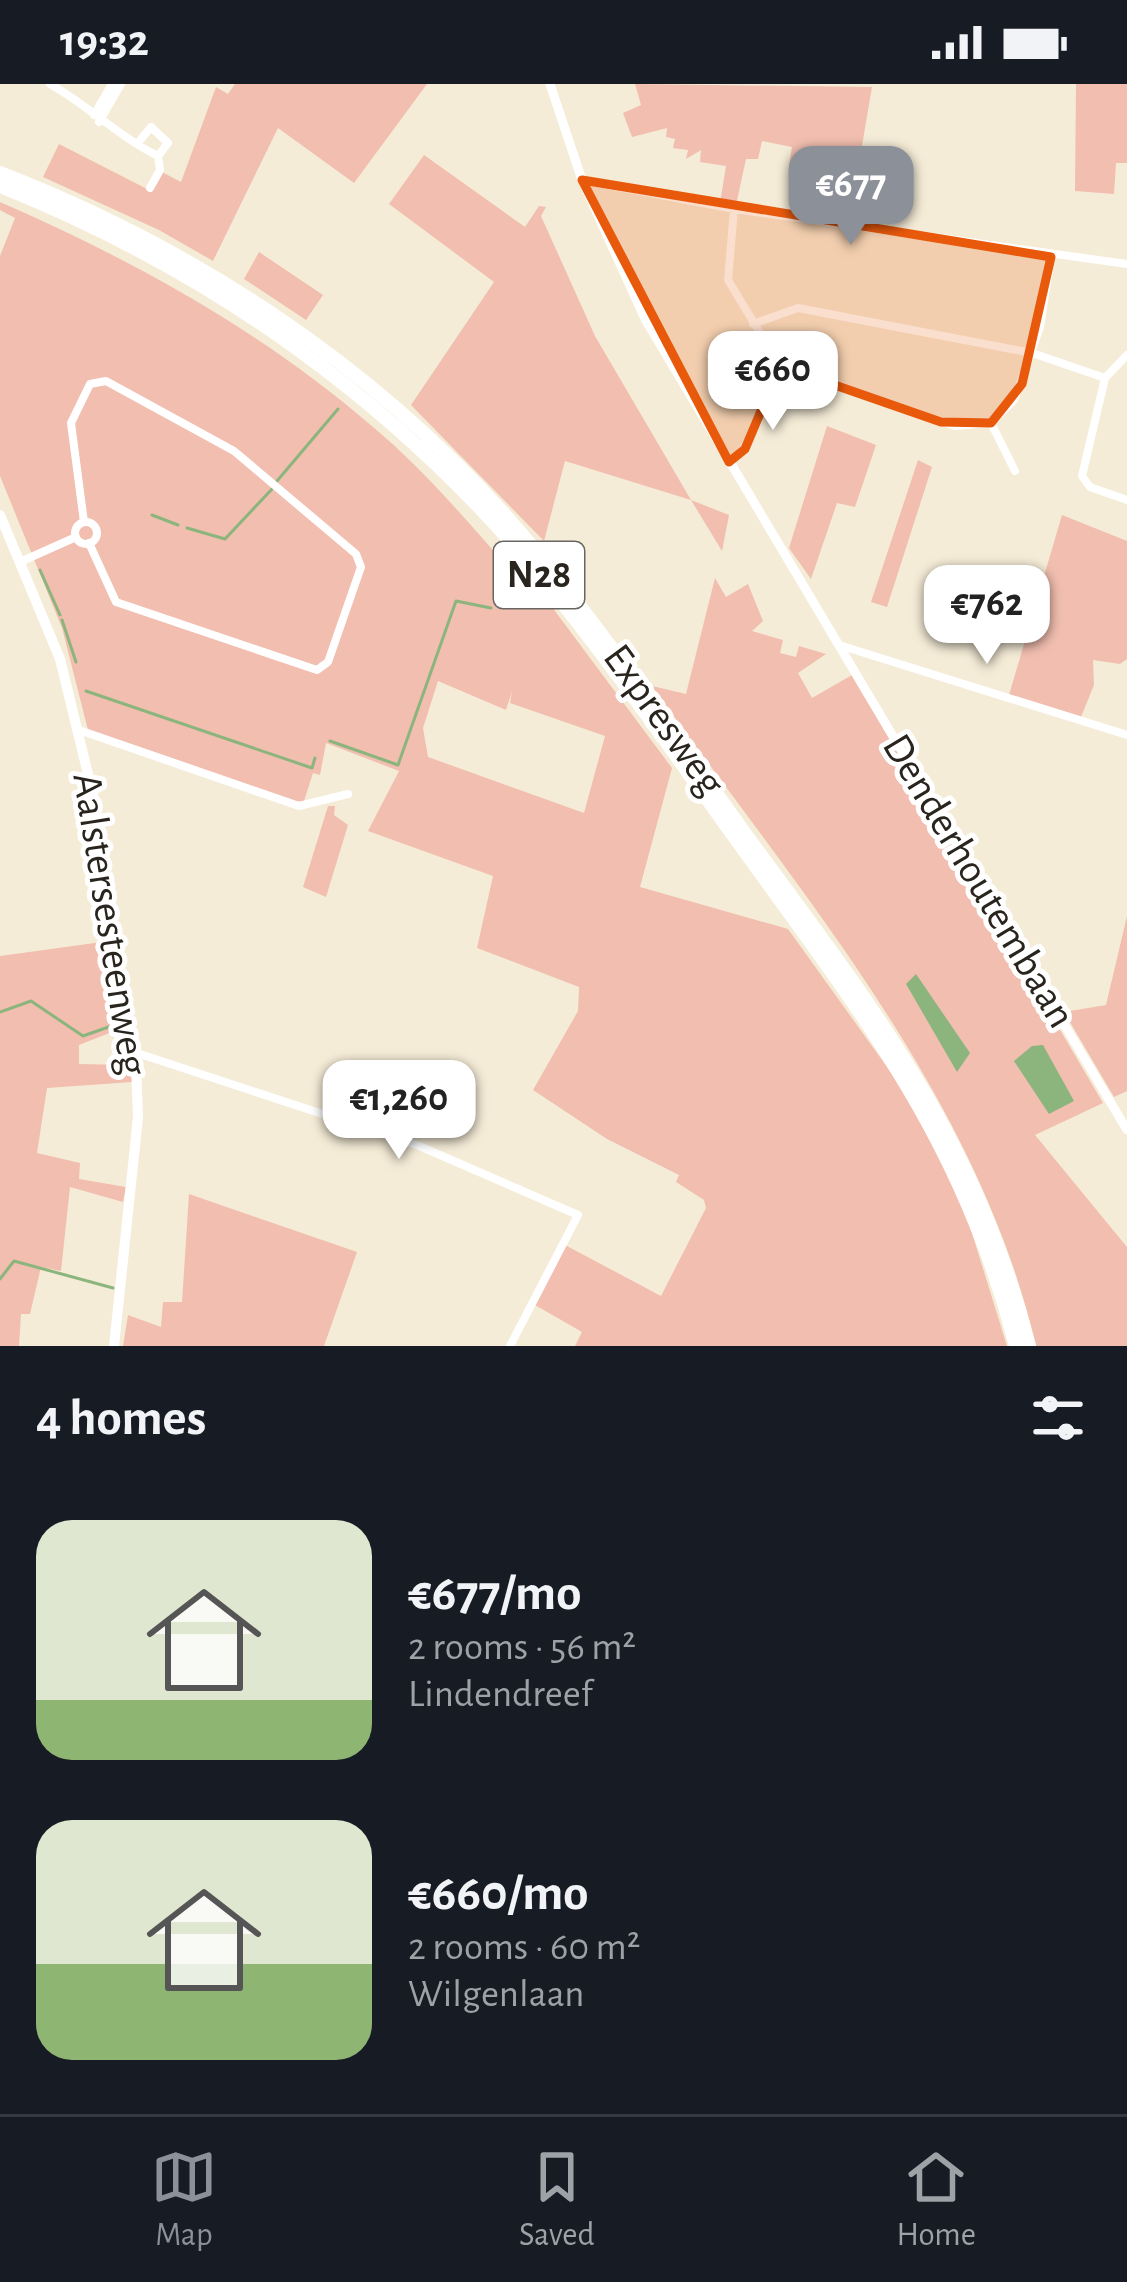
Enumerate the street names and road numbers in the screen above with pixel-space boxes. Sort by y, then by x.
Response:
road number: N28 [494,542,584,608]
street label: Expresweg [596,637,733,804]
street label: Denderhoutembaan [875,727,1083,1035]
street label: Aalstersesteenweg [65,770,155,1079]

